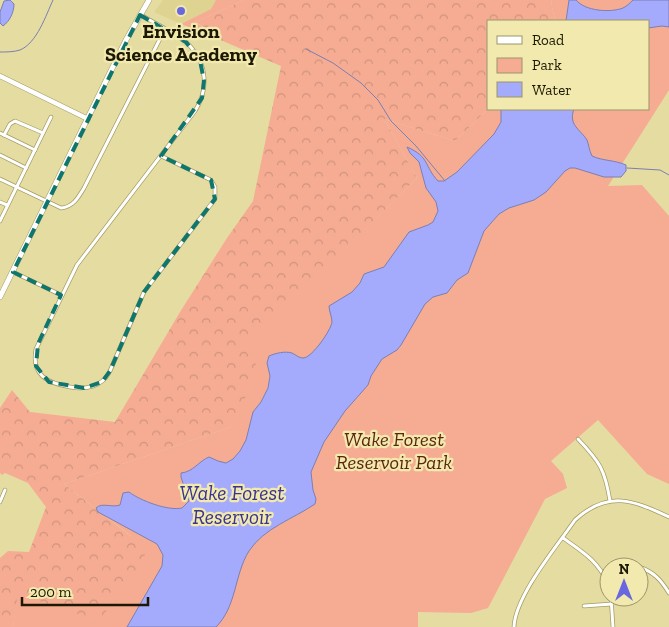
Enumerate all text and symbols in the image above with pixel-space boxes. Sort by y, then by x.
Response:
marker: Envision Science Academy [175,5,187,17]
place label: Envision Science Academy [105,19,257,66]
legend [487,20,649,110]
text: Road [532,31,565,49]
text: Park [532,56,562,74]
text: Water [532,81,572,99]
park label: Wake Forest Reservoir Park [336,427,452,474]
water label: Wake Forest Reservoir [179,480,285,529]
north arrow [599,557,649,607]
text: N [619,561,630,578]
scale bar [22,574,149,606]
text: 200 m [30,583,71,601]

